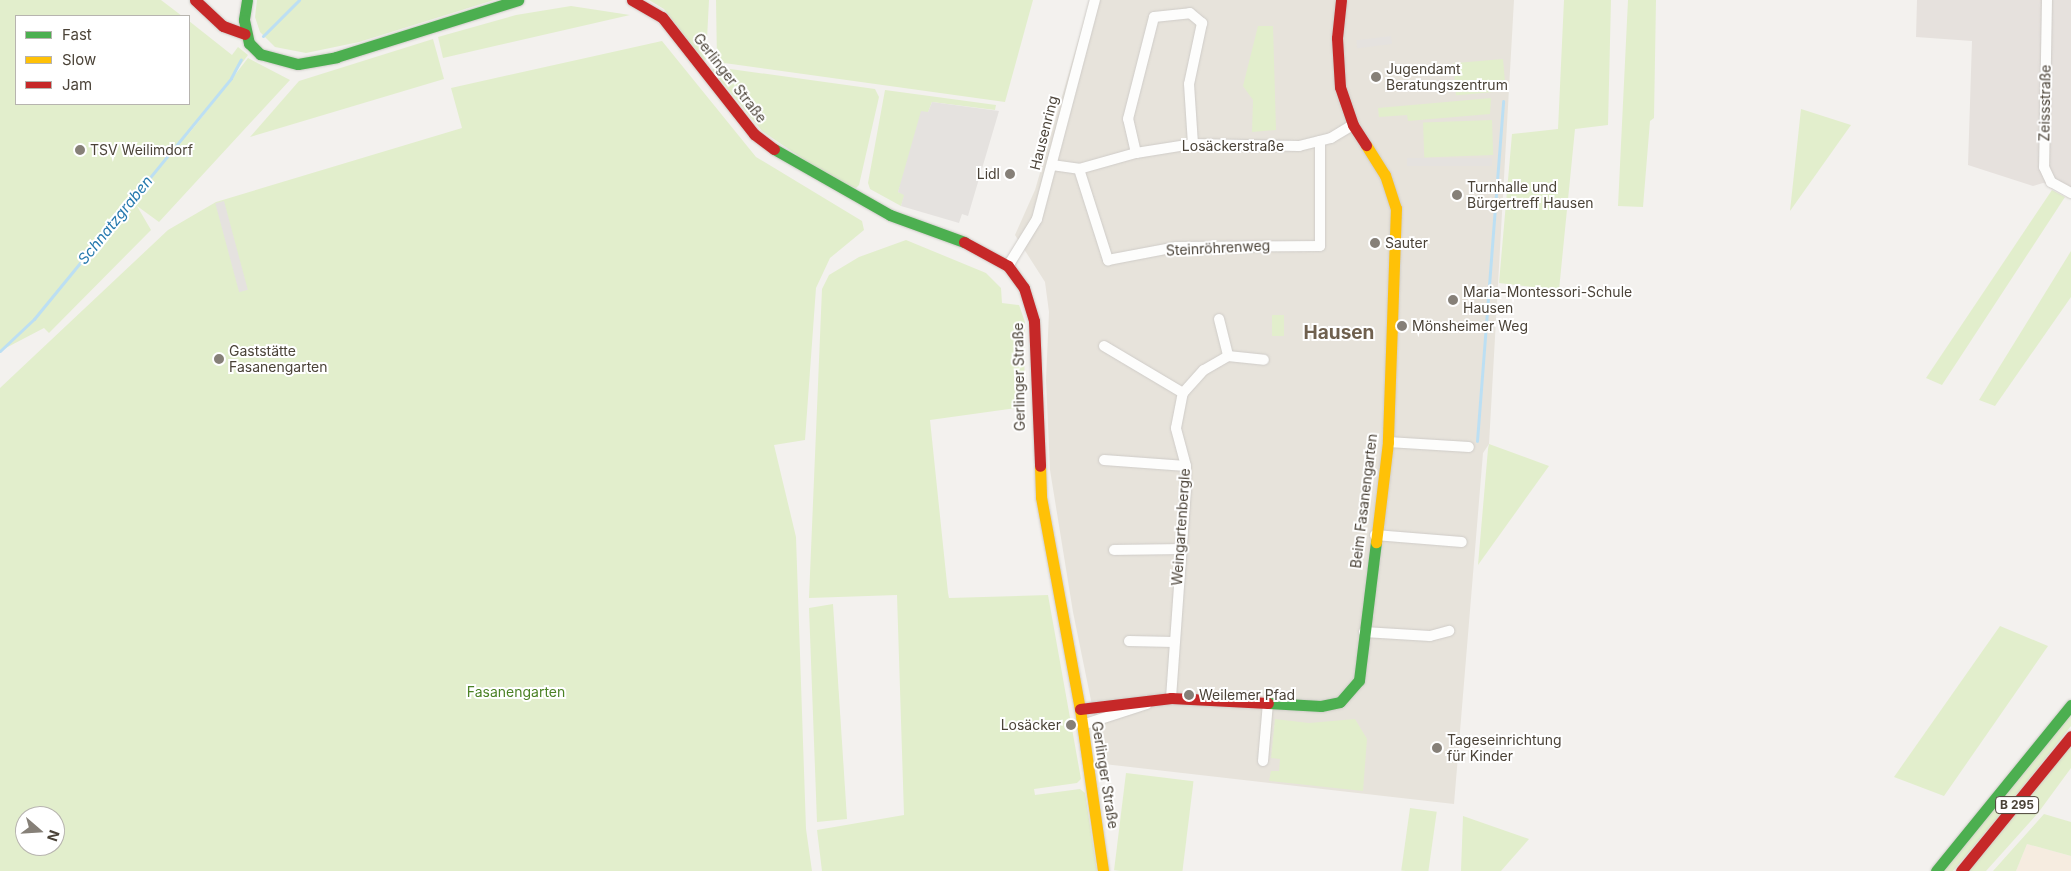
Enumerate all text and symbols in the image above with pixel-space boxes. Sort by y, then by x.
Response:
legend [15,15,190,105]
text: Fast [62,25,92,44]
street label: Gerlinger Straße [690,30,770,126]
text: Slow [62,50,96,69]
place label: Jugendamt Beratungszentrum [1386,61,1508,94]
street label: Zeissstraße [2036,64,2054,142]
marker: Jugendamt Beratungszentrum [1370,71,1382,83]
text: Jam [62,75,92,94]
street label: Hausenring [1027,94,1061,172]
street label: Losäckerstraße [1182,138,1284,154]
place label: TSV Weilimdorf [90,142,193,158]
marker: TSV Weilimdorf [74,144,86,156]
place label: Lidl [977,166,1000,182]
marker: Lidl [1004,168,1016,180]
water label: Schnatzgraben [74,172,156,268]
place label: Turnhalle und Bürgertreff Hausen [1467,179,1594,212]
marker: Turnhalle und Bürgertreff Hausen [1451,189,1463,201]
place label: Sauter [1385,235,1428,251]
street label: Steinröhrenweg [1165,237,1271,259]
marker: Sauter [1369,237,1381,249]
place label: Maria-Montessori-Schule Hausen [1463,284,1632,316]
marker: Maria-Montessori-Schule Hausen [1447,294,1459,306]
place label: Mönsheimer Weg [1412,318,1528,334]
marker: Mönsheimer Weg [1396,320,1408,332]
district label: Hausen [1304,322,1374,344]
street label: Gerlinger Straße [1010,323,1028,431]
place label: Gaststätte Fasanengarten [229,343,328,376]
marker: Gaststätte Fasanengarten [213,353,225,365]
street label: Beim Fasanengarten [1347,433,1381,569]
street label: Weingartenbergle [1169,468,1193,586]
park label: Fasanengarten [467,684,565,700]
place label: Weilemer Pfad [1199,687,1295,703]
marker: Weilemer Pfad [1183,689,1195,701]
place label: Losäcker [1001,717,1061,733]
marker: Losäcker [1065,719,1077,731]
street label: Gerlinger Straße [1088,720,1122,830]
place label: Tageseinrichtung für Kinder [1447,732,1562,764]
marker: Tageseinrichtung für Kinder [1431,742,1443,754]
road number: B 295 [1994,796,2040,814]
north arrow [15,806,65,856]
text: N [44,828,63,844]

